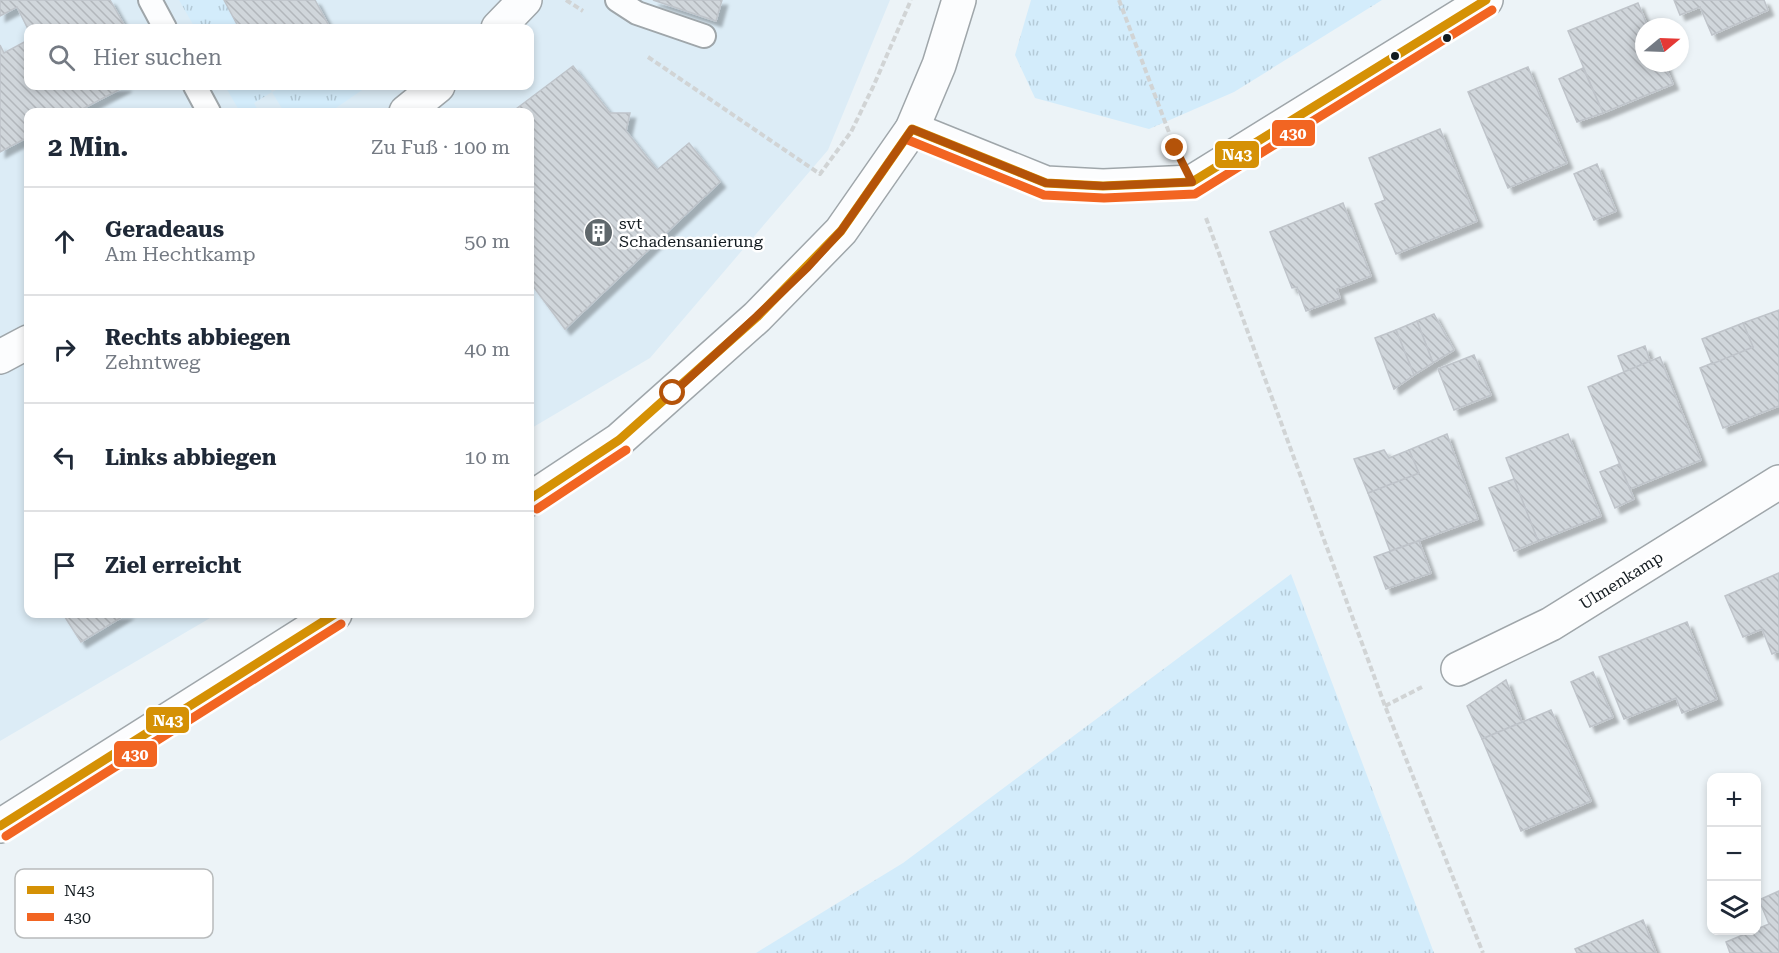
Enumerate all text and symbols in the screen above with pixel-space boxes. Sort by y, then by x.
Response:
north arrow [1635,18,1689,72]
search box [24,24,534,90]
unlabelled marker [1441,32,1453,44]
icon: search [45,41,78,74]
text: Hier suchen [93,45,222,70]
unlabelled marker [1389,50,1401,62]
line badge: 430 [1271,119,1316,147]
text: 430 [1280,124,1306,143]
text: 2 Min. [48,132,129,162]
route end [1161,134,1187,160]
text: Zu Fuß · 100 m [371,135,510,159]
line badge: N43 [1214,140,1260,169]
text: N43 [1222,145,1252,164]
place label: svt Schadensanierung [619,214,764,251]
building icon: svt Schadensanierung [582,216,614,248]
text: Geradeaus [105,217,224,242]
icon: ahead [48,225,81,258]
text: 50 m [464,229,510,253]
text: Am Hechtkamp [105,242,256,266]
text: Rechts abbiegen [105,325,291,350]
icon: right [48,333,81,366]
text: 40 m [464,337,510,361]
text: Zehntweg [105,350,200,374]
route start [659,379,685,405]
icon: left [48,441,81,474]
text: Links abbiegen [105,445,276,470]
text: 10 m [464,445,510,469]
street label: Ulmenkamp [1576,547,1666,614]
icon: arrive [48,549,81,582]
text: Ziel erreicht [105,553,241,578]
line badge: N43 [145,706,190,734]
text: N43 [153,711,183,730]
line badge: 430 [113,740,158,768]
text: 430 [122,745,148,764]
map controls [1707,773,1761,935]
button: + [1707,773,1761,827]
button: − [1707,827,1761,881]
legend [15,869,213,938]
text: N43 [64,881,95,900]
button: layers [1707,881,1761,935]
text: 430 [64,908,91,927]

